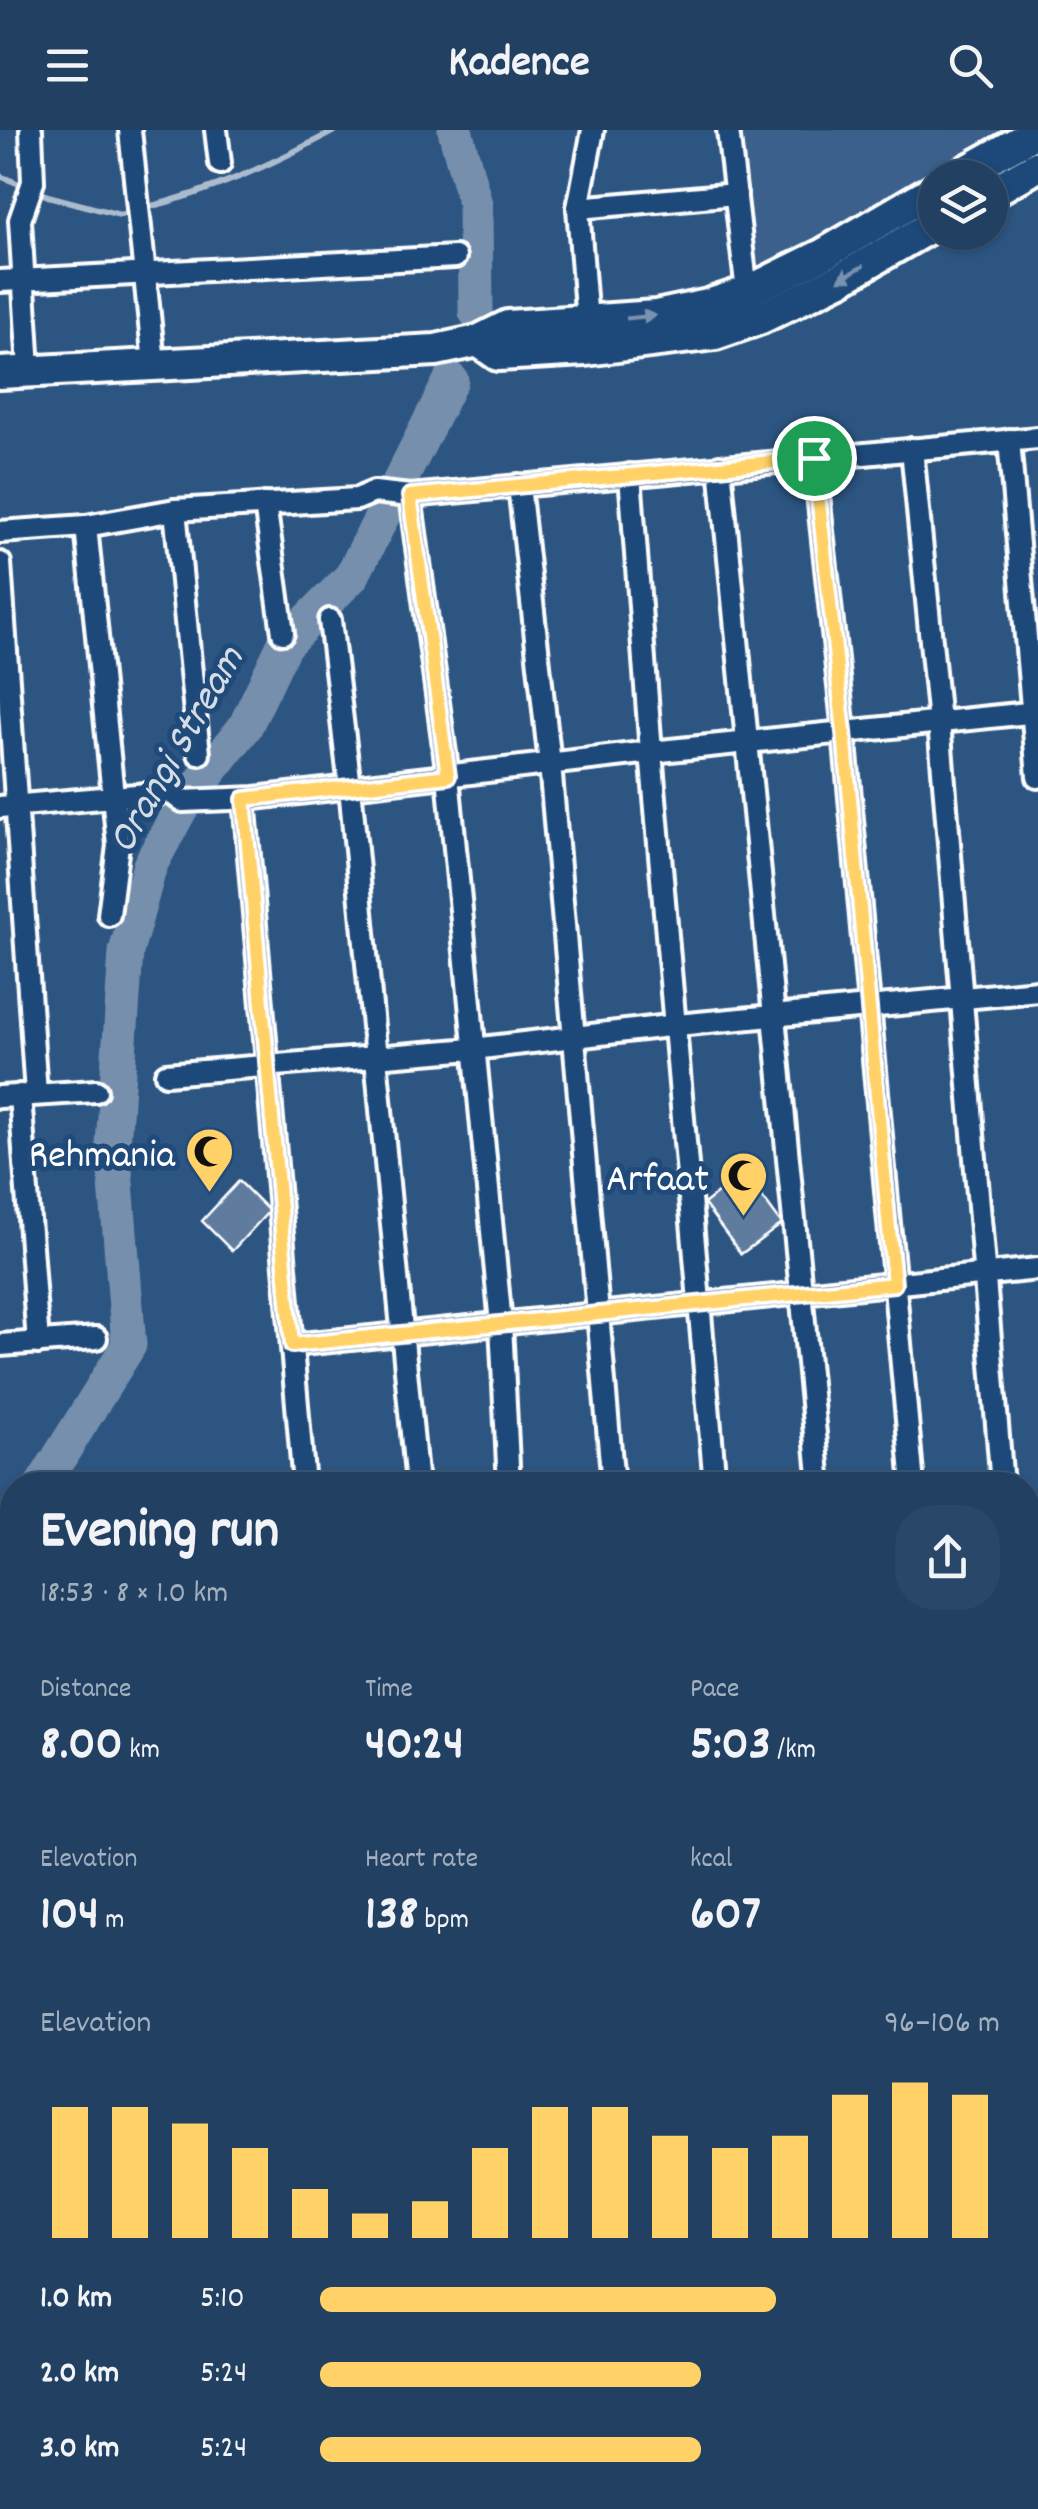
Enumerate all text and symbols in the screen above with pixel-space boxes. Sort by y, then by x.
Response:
text: Kadence [448,33,590,97]
icon: menu [40,38,95,93]
icon: search [943,38,998,93]
map controls [918,160,1008,250]
button: layers [918,160,1008,250]
one-way arrow [836,264,865,281]
one-way arrow [626,309,658,325]
pin [772,416,857,501]
icon: arrive [787,431,842,486]
water label: Orangi Stream [95,635,263,867]
mosque icon: Rehmania [184,1126,236,1194]
place label: Rehmania [29,1130,176,1187]
mosque icon: Arfaat [718,1150,770,1218]
place label: Arfaat [606,1154,709,1211]
text: Evening run [40,1495,279,1574]
button: share [895,1505,1000,1610]
text: 18:53 · 8 × 1.0 km [40,1572,228,1618]
text: Distance [40,1671,131,1711]
text: Time [365,1671,413,1711]
text: Pace [690,1671,739,1711]
text: 8.00 [40,1711,123,1783]
text: 40:24 [365,1711,464,1783]
text: 5:03 [690,1711,771,1783]
text: km [123,1732,160,1772]
text: /km [771,1732,816,1772]
text: Elevation [40,1841,137,1881]
text: Heart rate [365,1841,478,1881]
text: kcal [690,1841,733,1881]
text: 104 [40,1881,99,1953]
text: 138 [365,1881,418,1953]
text: 607 [690,1881,761,1953]
text: m [99,1902,125,1942]
text: bpm [418,1902,469,1942]
text: Elevation [40,2002,151,2048]
text: 96–106 m [884,2002,1000,2048]
text: 1.0 km [40,2277,112,2323]
text: 5:10 [200,2277,245,2323]
text: 2.0 km [40,2352,119,2398]
text: 5:24 [200,2352,247,2398]
text: 3.0 km [40,2427,119,2473]
text: 5:24 [200,2427,247,2473]

